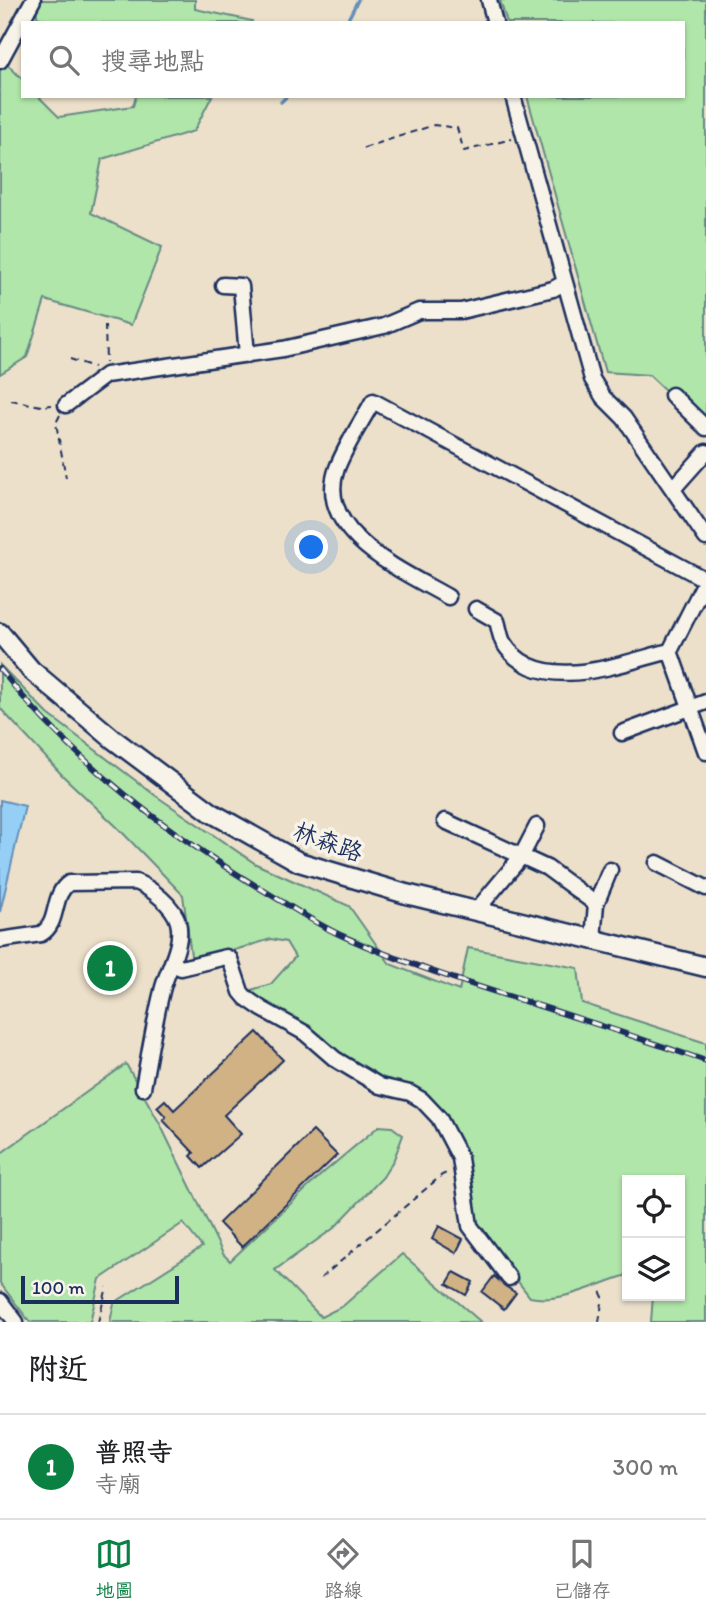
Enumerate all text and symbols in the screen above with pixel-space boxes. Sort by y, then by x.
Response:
search box [21,21,685,98]
icon: search [45,41,83,79]
text: 搜尋地點 [101,45,205,77]
your location [294,530,328,564]
street label: 林森路 [289,816,367,867]
pin: 1 [87,942,133,994]
map controls [622,1175,685,1301]
button: locate [622,1175,685,1238]
button: layers [622,1238,685,1301]
scale bar [21,1273,178,1305]
text: 100 m [32,1276,84,1299]
text: 附近 [28,1350,88,1387]
text: 普照寺 [95,1436,173,1468]
text: 1 [46,1453,56,1481]
text: 300 m [613,1453,678,1481]
text: 寺廟 [95,1470,141,1498]
tab: 地圖 [95,1535,134,1602]
tab: 路線 [324,1535,363,1602]
tab: 已儲存 [553,1535,611,1602]

